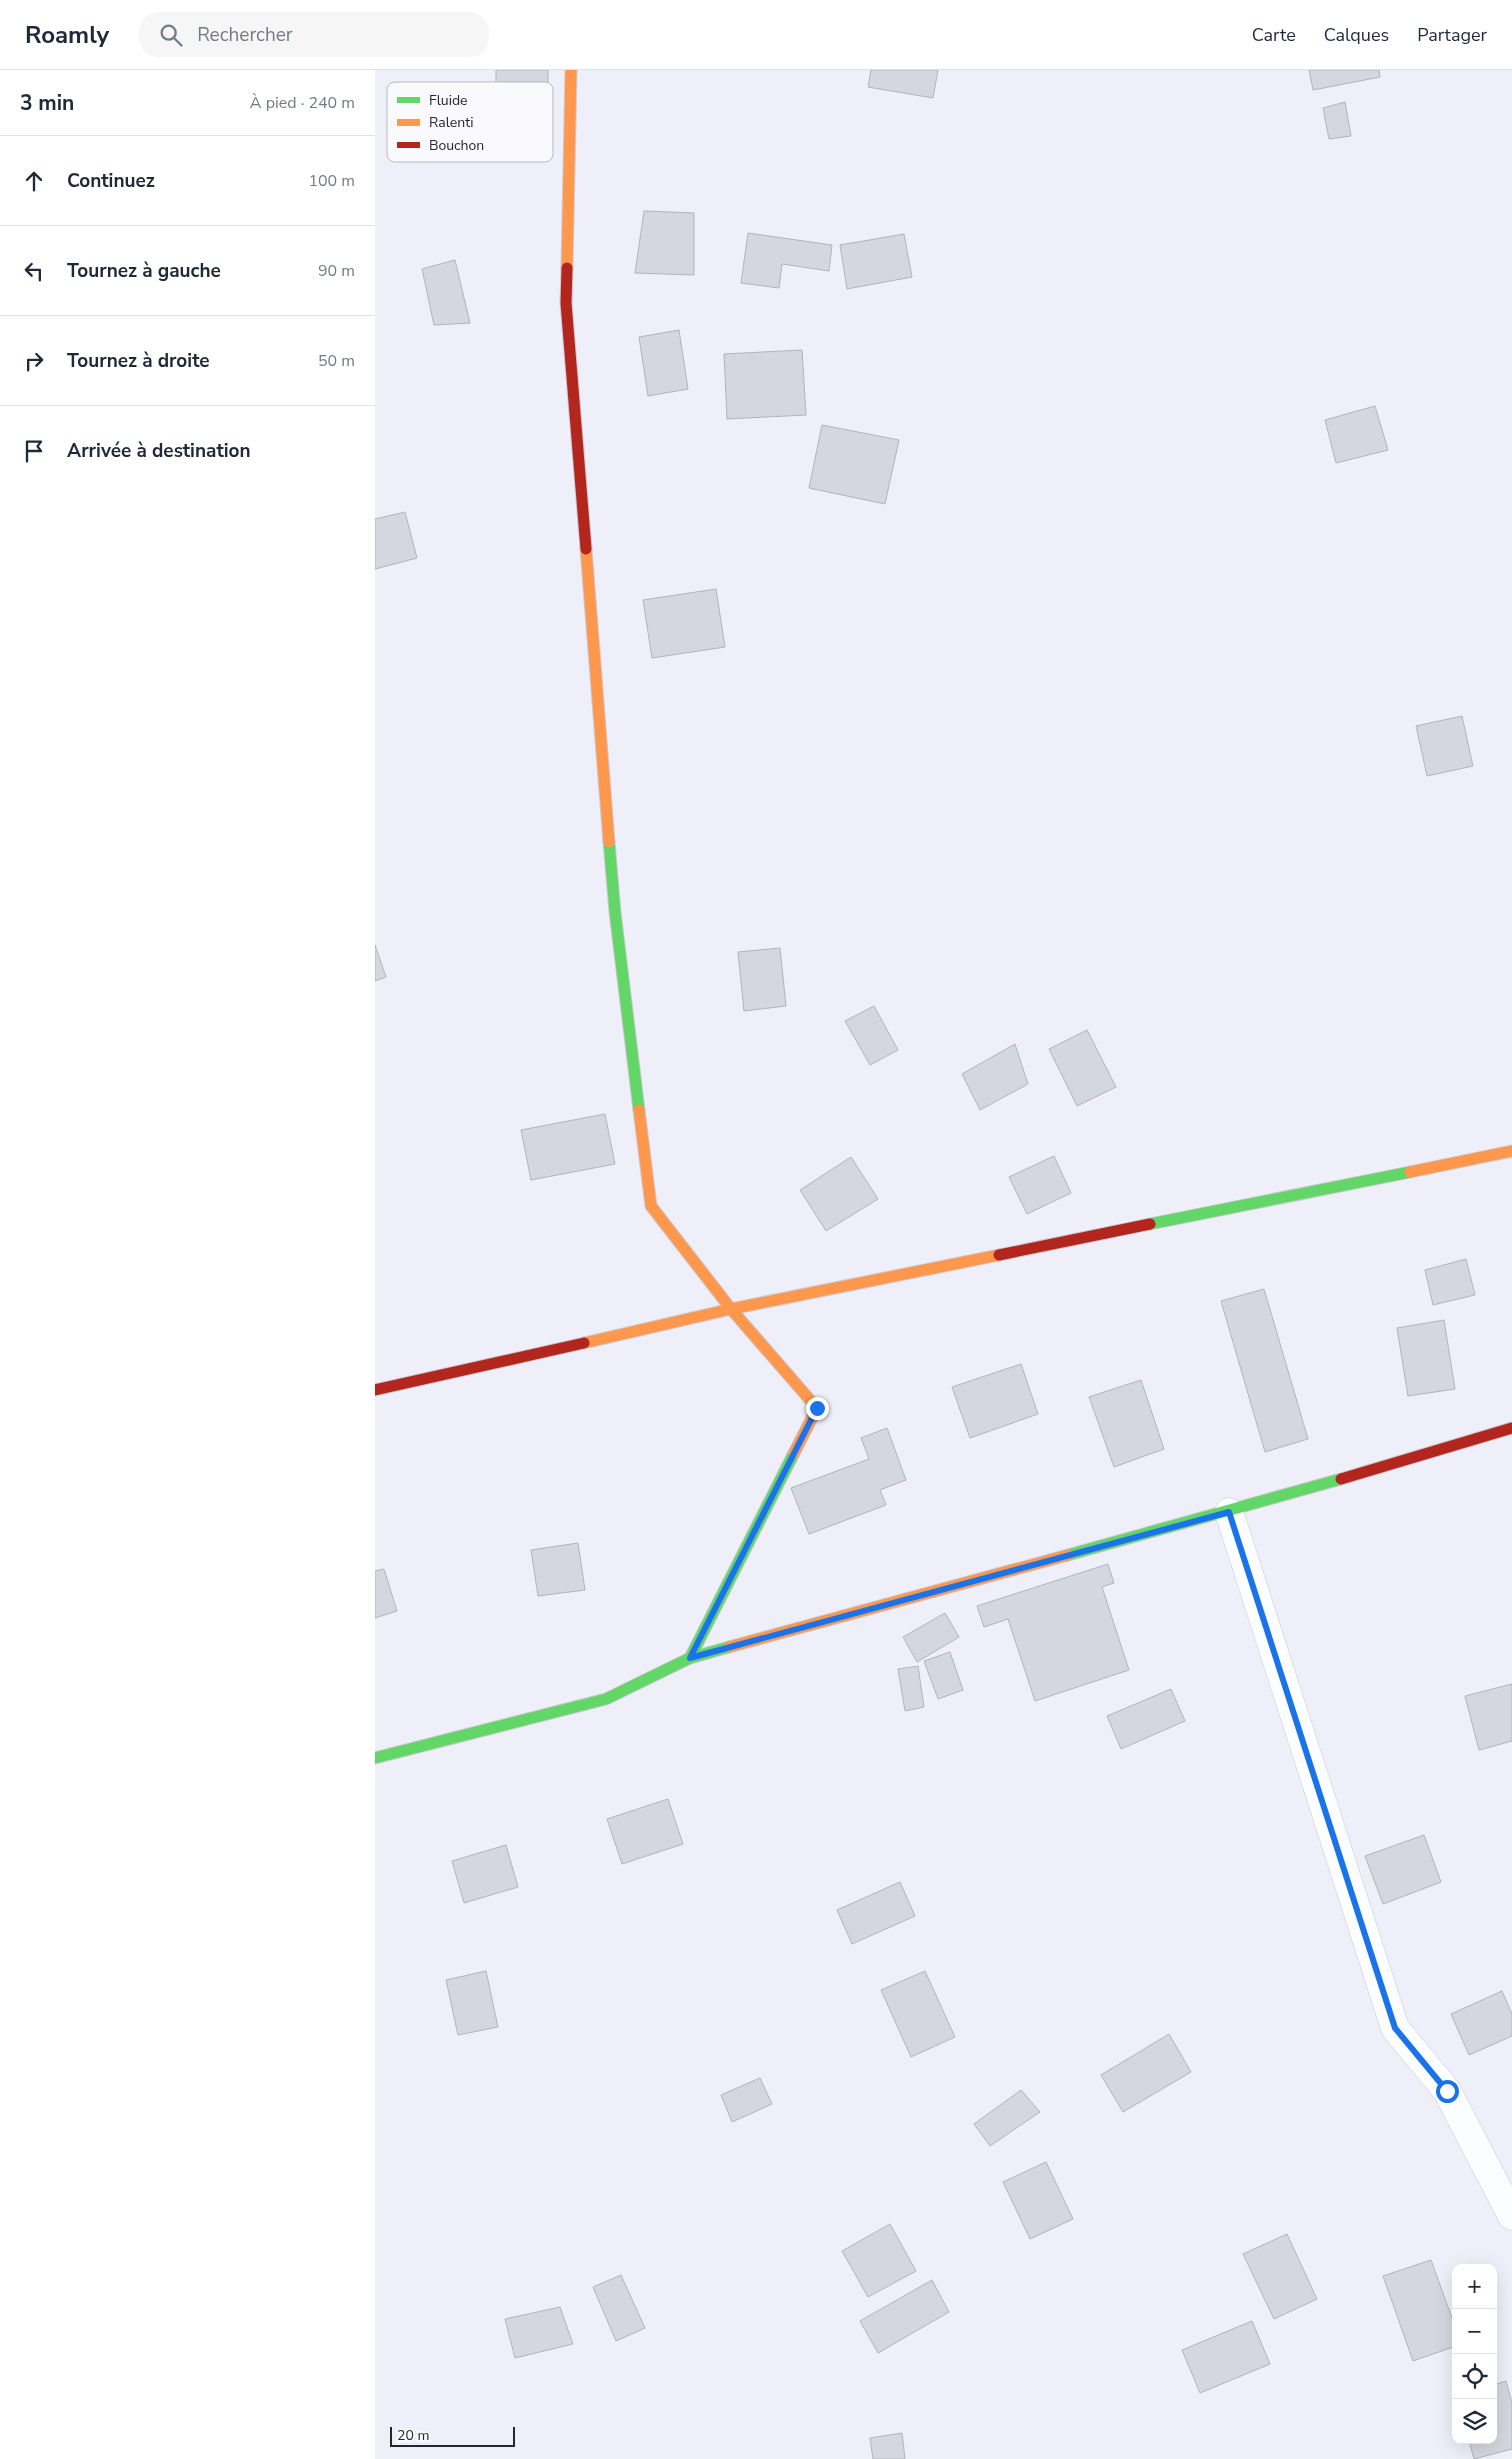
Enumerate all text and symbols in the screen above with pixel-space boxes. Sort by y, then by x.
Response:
search box [139,12,489,57]
text: Roamly [25,19,109,51]
icon: search [157,21,185,49]
text: Rechercher [197,22,293,48]
text: Carte [1252,23,1296,47]
text: Calques [1324,23,1389,47]
text: Partager [1417,23,1487,47]
legend [387,82,553,162]
text: 3 min [20,89,74,117]
text: Fluide [429,91,468,110]
text: À pied · 240 m [250,92,355,114]
text: Ralenti [429,113,473,132]
text: Bouchon [429,136,484,155]
icon: ahead [20,167,48,195]
text: Continuez [67,168,155,194]
text: 100 m [308,170,355,192]
icon: left [20,257,48,285]
text: Tournez à gauche [67,258,221,284]
text: 90 m [318,260,355,282]
icon: right [20,347,48,375]
text: Tournez à droite [67,348,210,374]
text: 50 m [318,350,355,372]
icon: arrive [20,437,48,465]
text: Arrivée à destination [67,438,251,464]
route end [806,1397,829,1420]
route start [1436,2080,1459,2103]
map controls [1452,2264,1497,2444]
button: + [1452,2264,1497,2309]
button: − [1452,2309,1497,2354]
button: locate [1452,2354,1497,2399]
button: layers [1452,2399,1497,2444]
scale bar [390,2424,515,2447]
text: 20 m [397,2426,429,2445]

